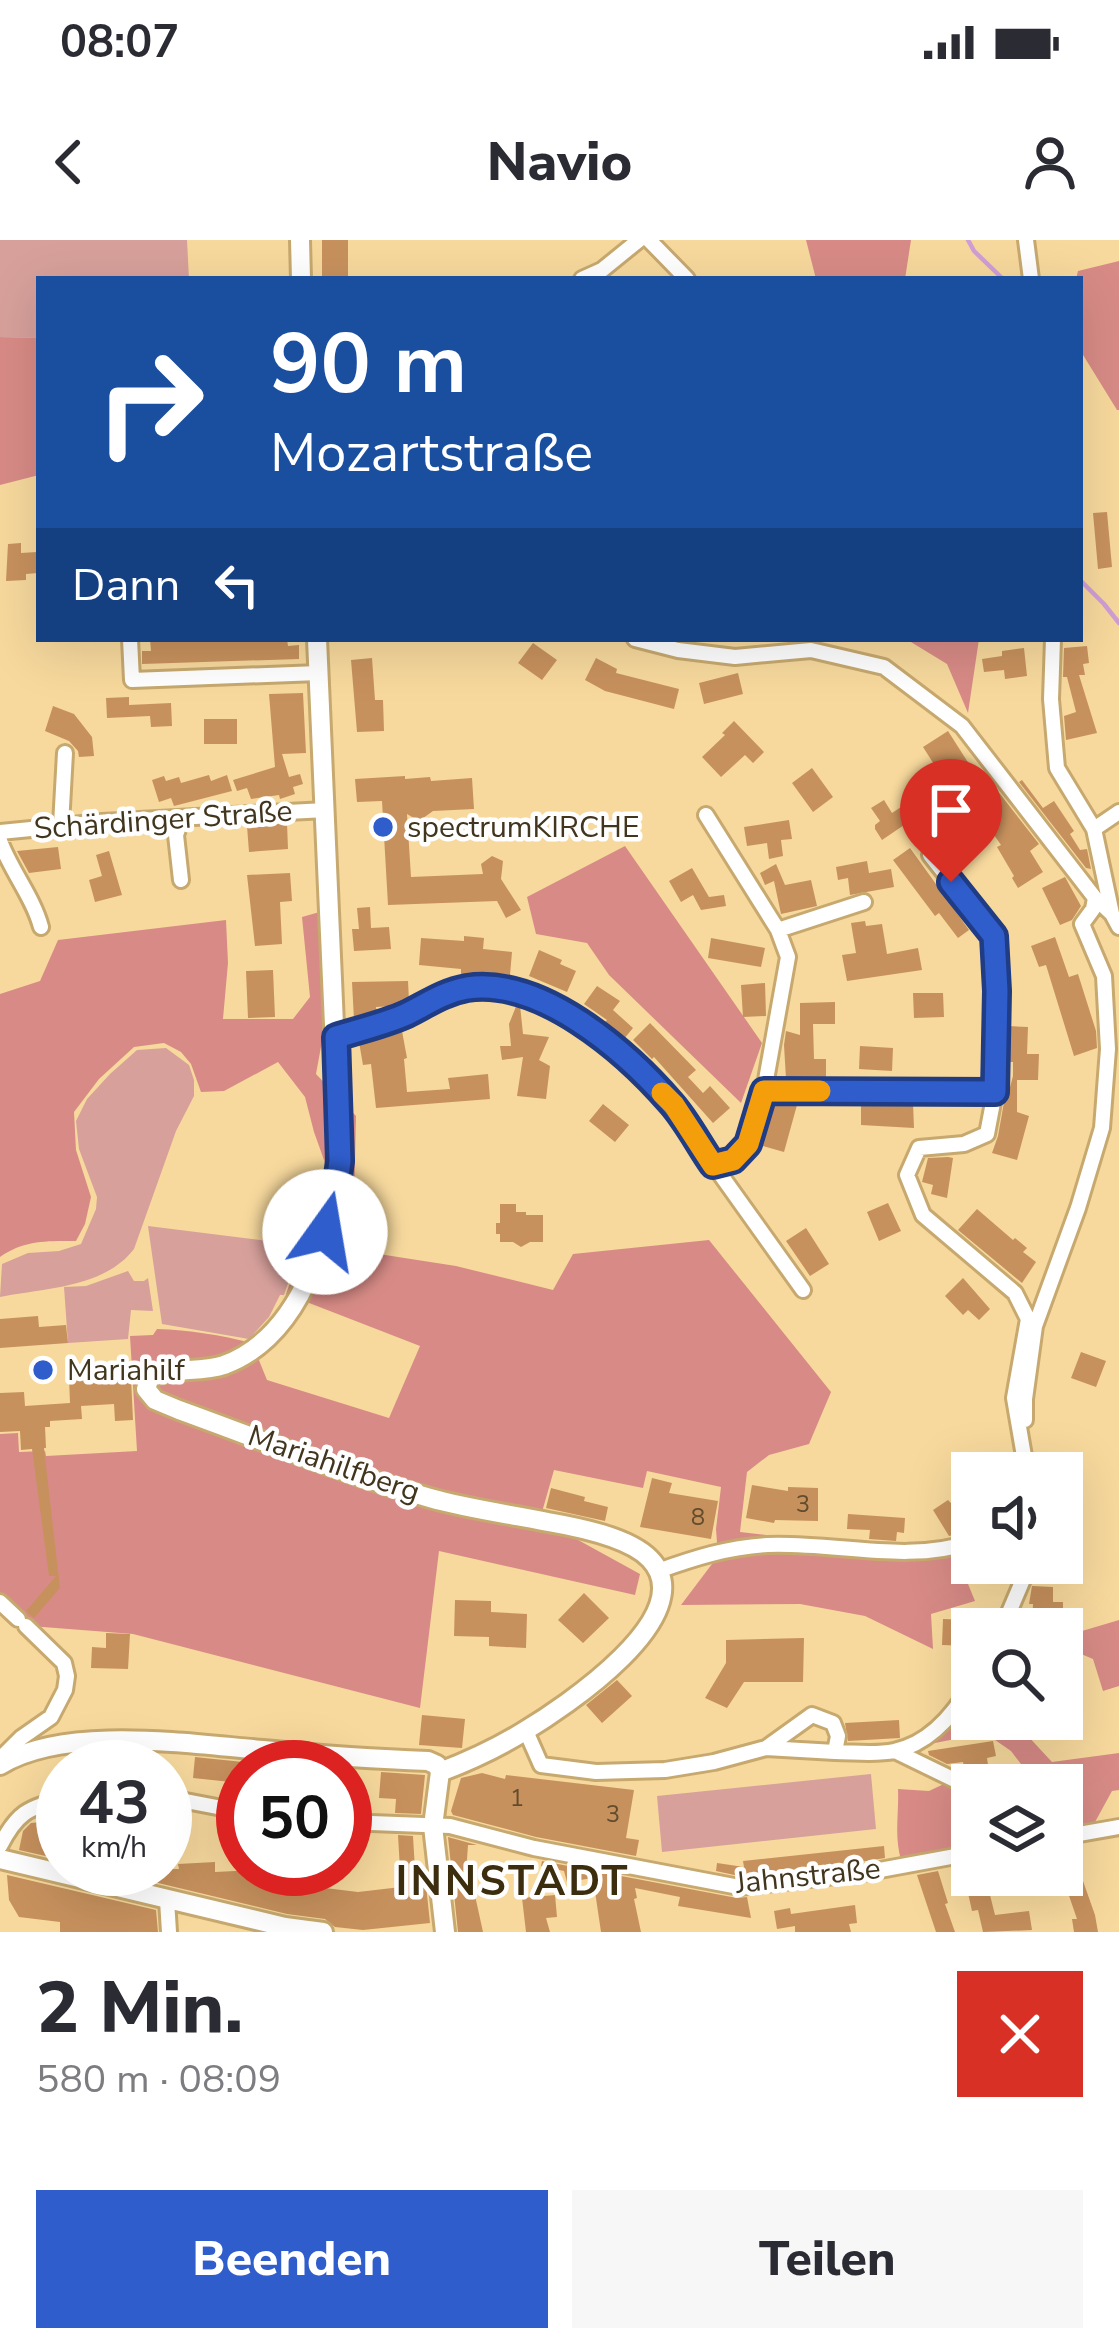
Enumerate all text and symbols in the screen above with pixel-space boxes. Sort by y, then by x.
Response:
text: 08:07 [60,12,179,73]
text: Navio [487,125,632,199]
icon: back [36,129,102,195]
icon: person [1017,129,1083,195]
text: 90 m [270,307,467,422]
icon: right [72,324,228,480]
text: Mozartstraße [270,416,593,490]
icon: left [204,552,270,618]
text: Dann [72,555,180,616]
pin [900,759,1002,882]
icon: arrive [918,777,984,843]
street label: Schärdinger Straße [32,791,294,849]
place label: spectrumKIRCHE [407,807,639,848]
marker: spectrumKIRCHE [370,814,396,840]
position arrow [262,1169,388,1295]
place label: Mariahilf [67,1350,186,1391]
marker: Mariahilf [30,1357,56,1383]
street label: Mariahilfberg [243,1415,425,1513]
map controls [951,1452,1083,1896]
button: sound [951,1452,1083,1584]
house number: 3 [796,1488,810,1520]
house number: 8 [691,1501,705,1533]
button: search [951,1608,1083,1740]
speed limit sign: 50 [216,1740,372,1896]
text: 43 [78,1762,150,1844]
button: layers [951,1764,1083,1896]
house number: 1 [510,1782,524,1814]
house number: 3 [606,1798,620,1830]
text: km/h [81,1827,147,1868]
street label: Jahnstraße [733,1848,882,1904]
district label: INNSTADT [396,1853,630,1910]
text: 2 Min. [36,1959,243,2057]
button: close [957,1971,1083,2097]
text: 580 m · 08:09 [36,2053,281,2106]
button: Beenden [36,2190,548,2328]
button: Teilen [572,2190,1083,2328]

